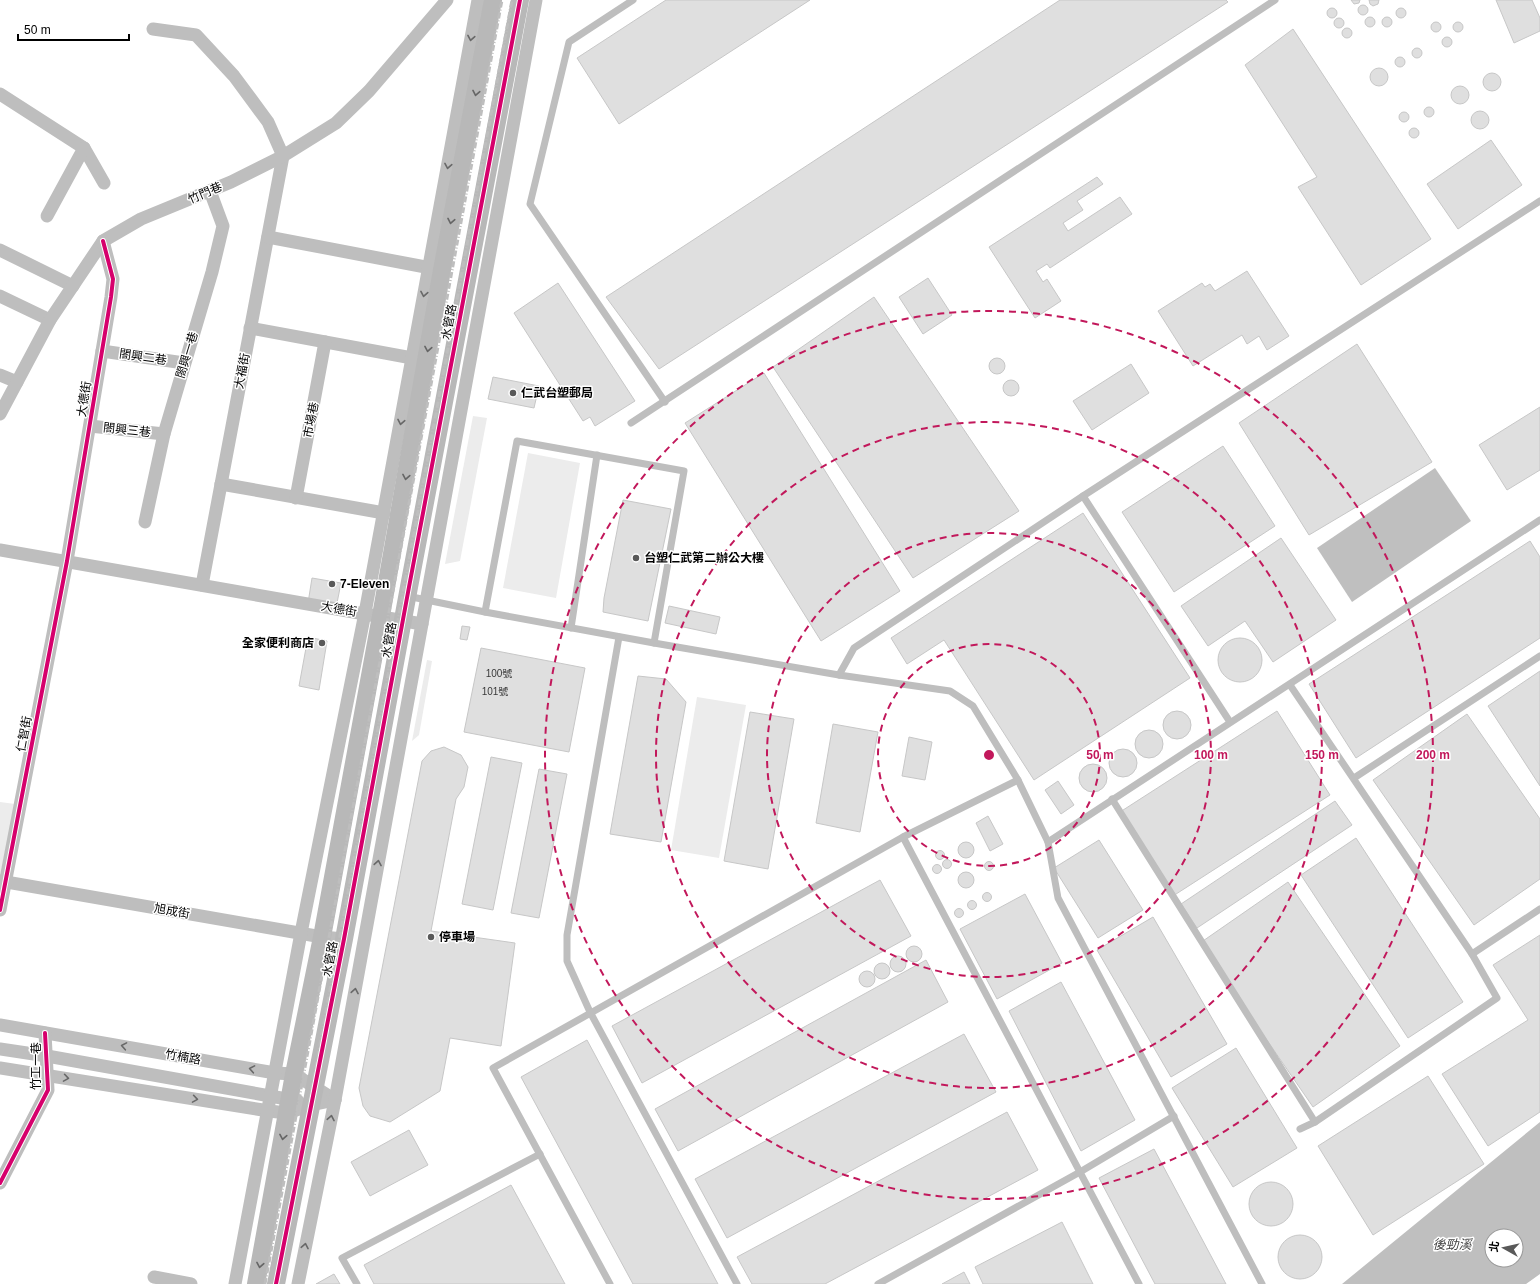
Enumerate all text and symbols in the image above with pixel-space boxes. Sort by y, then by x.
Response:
scale bar [18,16,129,42]
text: 50 m [24,23,51,37]
one-way arrow [467,35,476,42]
one-way arrow [472,90,480,96]
one-way arrow [444,163,452,169]
street label: 竹門巷 [186,180,224,206]
one-way arrow [448,218,456,224]
one-way arrow [420,291,429,297]
street label: 水管路 [439,303,459,341]
street label: 閤興一巷 [173,330,201,380]
one-way arrow [424,346,433,352]
street label: 閤興二巷 [118,347,168,367]
street label: 大福街 [232,352,252,390]
street label: 大德街 [74,380,94,418]
place label: 仁武台塑郵局 [521,386,593,400]
marker: 仁武台塑郵局 [508,388,518,398]
street label: 市場巷 [301,401,321,439]
one-way arrow [397,419,405,425]
street label: 閤興三巷 [102,421,152,439]
one-way arrow [402,474,410,480]
place label: 台塑仁武第二辦公大樓 [644,551,764,565]
marker: 台塑仁武第二辦公大樓 [631,553,641,563]
place label: 7-Eleven [340,577,389,591]
marker: 7-Eleven [327,579,337,589]
street label: 大德街 [320,599,358,619]
street label: 水管路 [379,621,399,659]
place label: 全家便利商店 [242,636,314,650]
marker: 全家便利商店 [317,638,327,648]
house number: 100號 [486,668,512,679]
house number: 101號 [482,686,508,697]
street label: 仁智街 [14,715,34,753]
centre of rings [982,748,996,762]
text: 50 m [1086,748,1114,762]
text: 100 m [1194,748,1228,762]
text: 150 m [1305,748,1339,762]
text: 200 m [1416,748,1450,762]
one-way arrow [373,860,382,866]
street label: 旭成街 [153,901,191,921]
place label: 停車場 [439,930,475,944]
marker: 停車場 [426,932,436,942]
street label: 水管路 [320,940,340,978]
one-way arrow [350,987,359,994]
street label: 竹工一巷 [29,1042,43,1090]
one-way arrow [120,1043,127,1051]
street label: 竹楠路 [164,1047,202,1067]
one-way arrow [249,1065,255,1073]
one-way arrow [63,1073,69,1082]
one-way arrow [191,1094,198,1103]
one-way arrow [327,1115,335,1122]
one-way arrow [279,1134,288,1140]
north arrow [1484,1228,1524,1268]
water label: 後勁溪 [1432,1237,1473,1252]
text: 北 [1487,1240,1501,1253]
one-way arrow [301,1243,309,1249]
one-way arrow [256,1262,265,1268]

